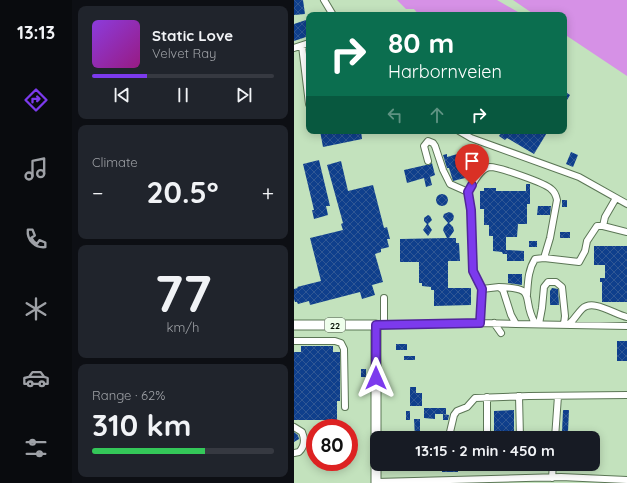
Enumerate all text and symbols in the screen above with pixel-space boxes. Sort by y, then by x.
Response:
text: 13:13 [17,21,55,44]
text: 80 m [388,25,454,60]
text: Static Love [152,26,233,45]
icon: right [322,28,374,80]
text: Velvet Ray [152,45,217,61]
text: Harbornveien [388,60,502,83]
icon: previous [111,84,133,106]
icon: pause [172,84,194,106]
icon: next [233,84,255,106]
icon: directions [22,86,50,114]
icon: left [384,104,406,126]
icon: ahead [426,104,448,126]
icon: right [468,104,490,126]
pin [455,144,489,185]
icon: arrive [461,150,483,172]
text: Climate [92,154,138,170]
icon: music [22,155,50,183]
text: 20.5° [147,173,219,211]
text: − [92,179,103,207]
text: + [262,179,274,207]
icon: phone [22,225,50,253]
text: 77 [154,260,212,325]
icon: climate [22,295,50,323]
road number: 22 [325,318,345,332]
text: km/h [167,319,199,335]
position arrow [355,357,397,399]
icon: car [22,364,50,392]
text: Range · 62% [92,387,165,403]
text: 310 km [92,406,191,444]
speed limit sign: 80 [306,419,358,471]
icon: filters [22,434,50,462]
text: 13:15 · 2 min · 450 m [415,441,555,460]

